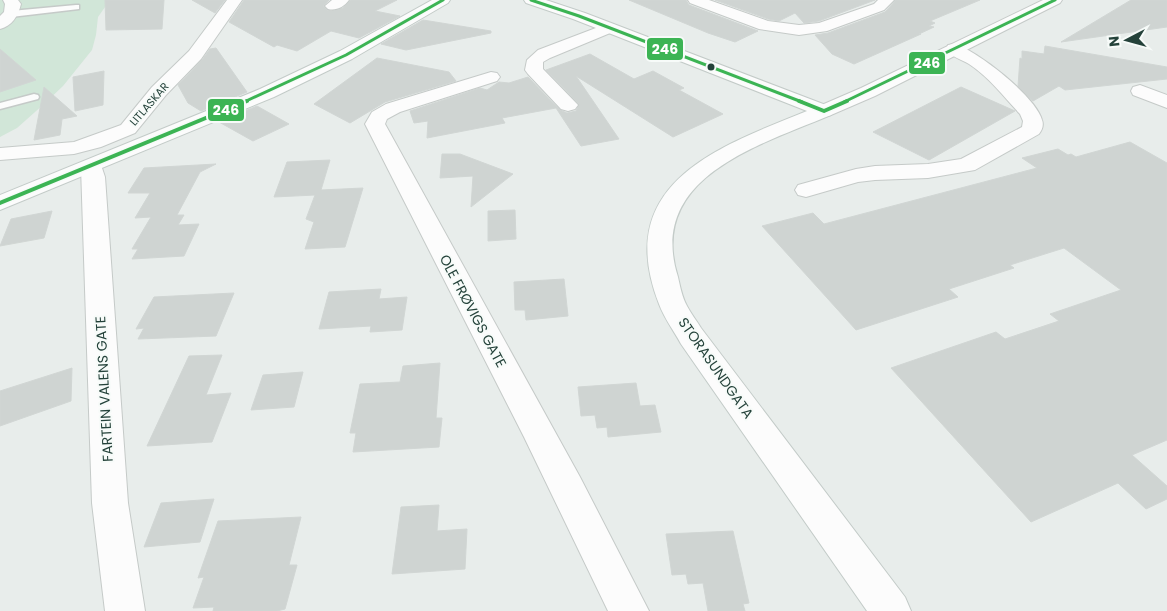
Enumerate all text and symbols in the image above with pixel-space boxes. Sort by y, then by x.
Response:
north arrow [1102,15,1152,65]
text: N [1104,35,1125,48]
line badge: 246 [646,37,684,61]
text: 246 [652,39,678,59]
line badge: 246 [908,51,946,75]
text: 246 [914,53,940,73]
unlabelled marker [706,62,716,72]
street label: LITLASKAR [126,79,173,129]
line badge: 246 [207,98,245,122]
text: 246 [213,100,239,120]
street label: OLE FRØVIGS GATE [435,251,511,371]
street label: STORASUNDGATA [674,313,758,423]
street label: FARTEIN VALENS GATE [90,316,118,462]

